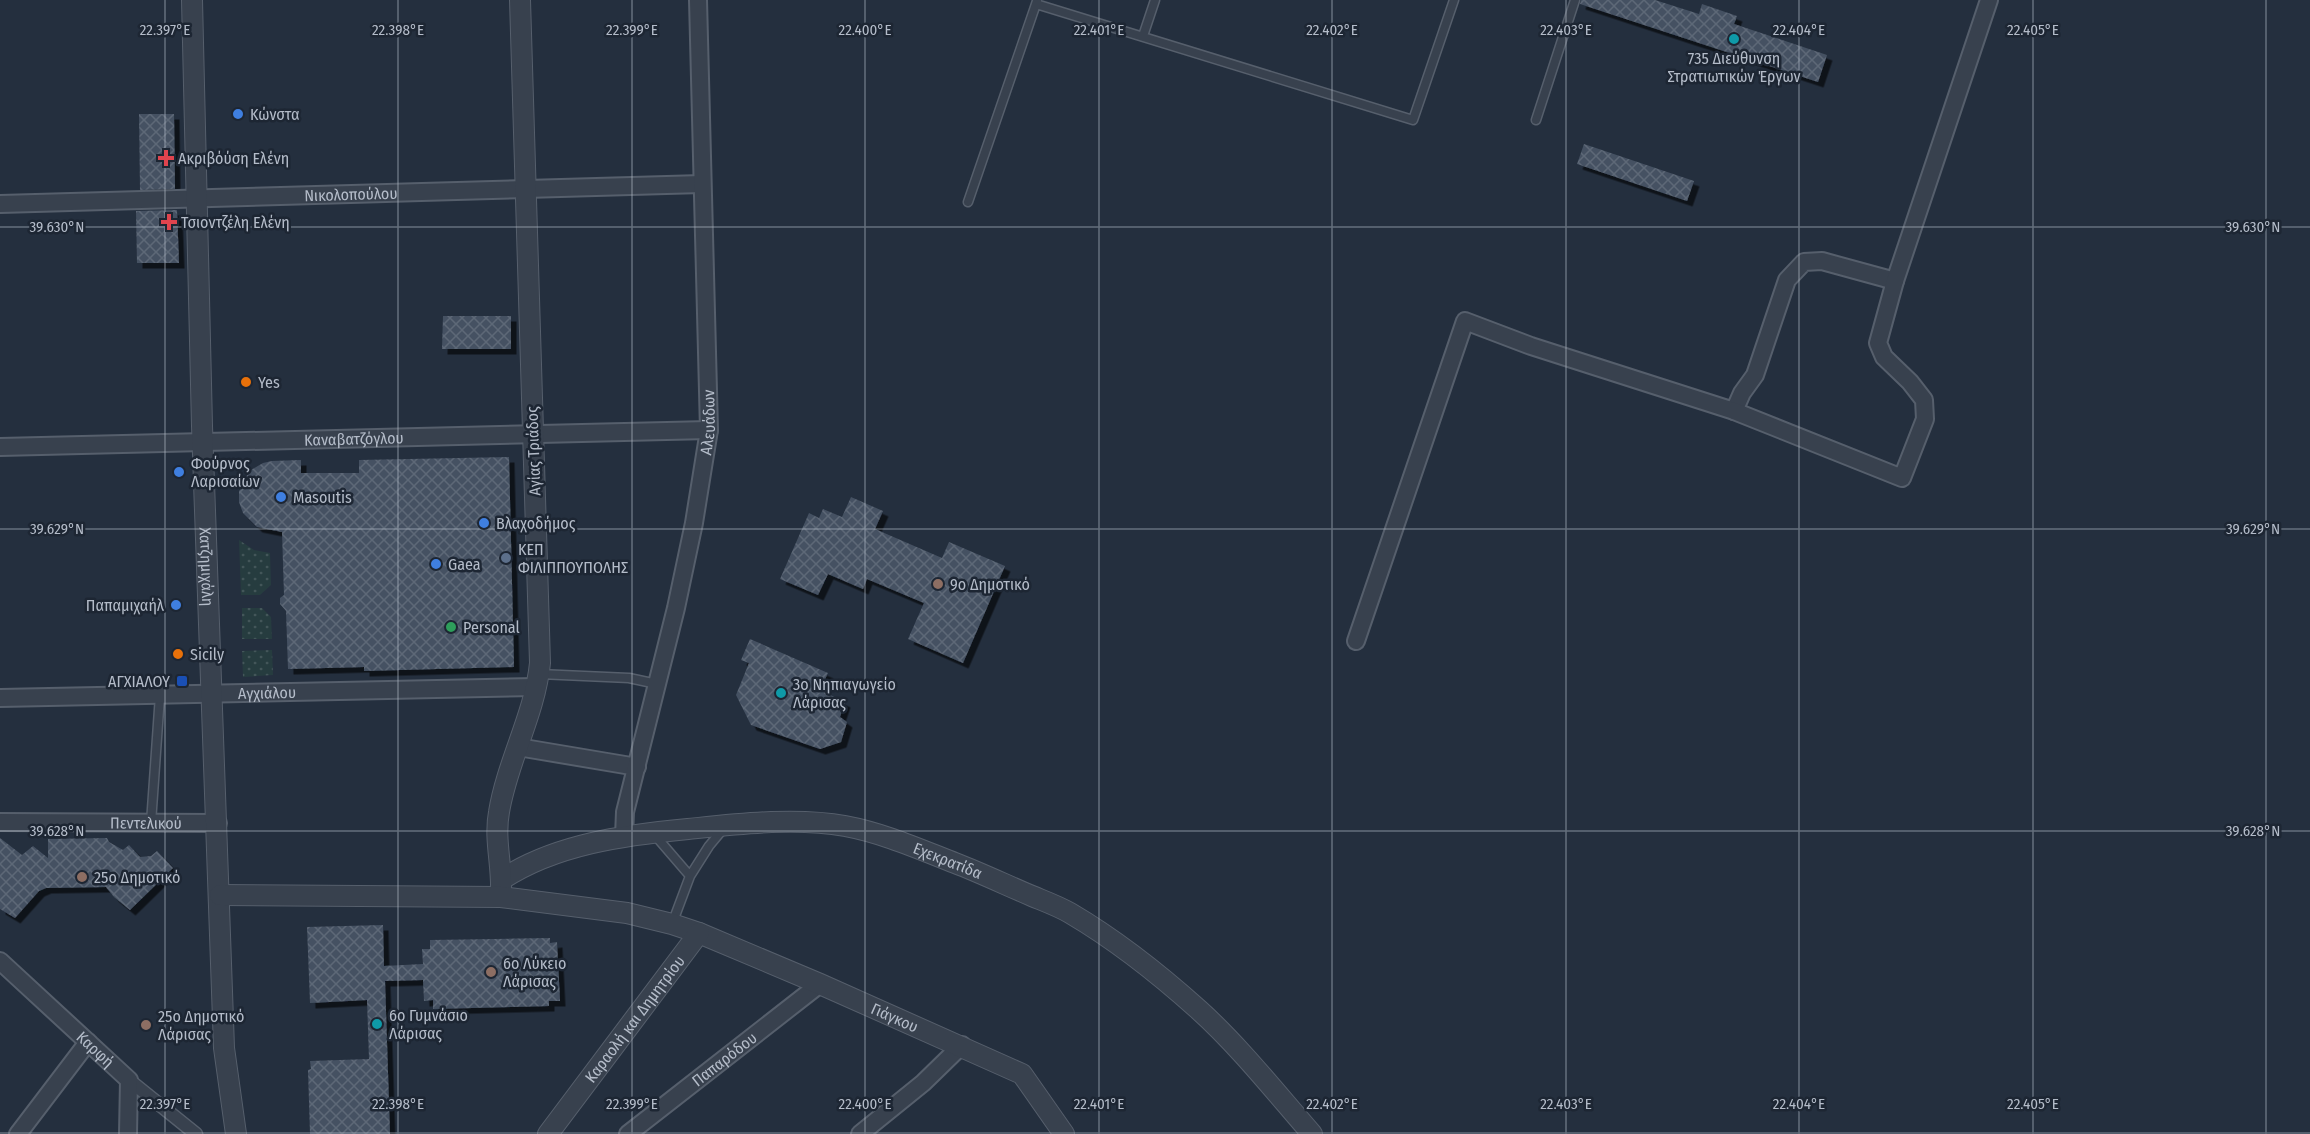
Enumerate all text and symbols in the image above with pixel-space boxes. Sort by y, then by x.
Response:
text: 22.397°E [140,21,190,39]
text: 22.398°E [372,21,424,39]
text: 22.399°E [606,21,658,39]
text: 22.400°E [839,21,891,39]
text: 22.401°E [1074,21,1124,39]
text: 22.402°E [1306,21,1358,39]
text: 22.403°E [1540,21,1592,39]
text: 22.404°E [1773,21,1825,39]
text: 22.405°E [2007,21,2059,39]
marker: 735 Διεύθυνση Στρατιωτικών Έργων [1727,32,1741,46]
place label: 735 Διεύθυνση Στρατιωτικών Έργων [1667,49,1801,86]
place label: Κώνστα [250,105,300,124]
marker: Κώνστα [231,107,245,121]
place label: Ακριβόύση Ελένη [178,149,289,168]
marker: Ακριβόύση Ελένη [159,151,173,165]
street label: Νικολοπούλου [304,184,398,205]
place label: Τσιοντζέλη Ελένη [181,213,290,232]
marker: Τσιοντζέλη Ελένη [162,215,176,229]
text: 39.630°N [30,218,84,236]
text: 39.630°N [2226,218,2280,236]
place label: Yes [258,373,280,392]
marker: Yes [239,375,253,389]
street label: Αλευάδων [696,389,719,456]
street label: Αγίας Τριάδος [522,406,545,496]
street label: Καναβατζόγλου [304,428,404,450]
place label: Φούρνος Λαρισαίων [191,454,260,491]
marker: Φούρνος Λαρισαίων [172,465,186,479]
place label: Masoutis [293,488,352,507]
marker: Masoutis [274,490,288,504]
place label: Βλαχοδήμος [496,514,576,533]
marker: Βλαχοδήμος [477,516,491,530]
text: 39.629°N [30,520,84,538]
text: 39.629°N [2226,520,2280,538]
street label: Χατζημιχάλη [196,527,217,607]
place label: ΚΕΠ ΦΙΛΙΠΠΟΥΠΟΛΗΣ [518,540,628,577]
marker: ΚΕΠ ΦΙΛΙΠΠΟΥΠΟΛΗΣ [499,551,513,565]
place label: Gaea [448,555,481,574]
marker: Gaea [429,557,443,571]
place label: 9ο Δημοτικό [950,575,1030,594]
marker: 9ο Δημοτικό [931,577,945,591]
place label: Παπαμιχαήλ [86,596,165,615]
marker: Παπαμιχαήλ [169,598,183,612]
place label: Personal [463,618,520,637]
marker: Personal [444,620,458,634]
place label: Sicily [190,645,225,664]
marker: Sicily [171,647,185,661]
place label: ΑΓΧΙΑΛΟΥ [108,672,170,691]
marker: ΑΓΧΙΑΛΟΥ [175,674,189,688]
place label: 3o Νηπιαγωγείο Λάρισας [793,675,896,712]
street label: Αγχιάλου [238,683,296,703]
marker: 3o Νηπιαγωγείο Λάρισας [774,686,788,700]
street label: Πεντελικού [110,814,182,833]
text: 39.628°N [30,822,84,840]
text: 39.628°N [2226,822,2280,840]
street label: Εχεκρατίδα [911,839,985,883]
place label: 25ο Δημοτικό [94,868,180,887]
marker: 25ο Δημοτικό [75,870,89,884]
street label: Καραολή και Δημητρίου [581,952,689,1087]
place label: 6ο Λύκειο Λάρισας [503,954,566,991]
marker: 6ο Λύκειο Λάρισας [484,965,498,979]
street label: Γιάγκου [868,999,921,1037]
place label: 6ο Γυμνάσιο Λάρισας [389,1006,468,1043]
place label: 25ο Δημοτικό Λάρισας [158,1007,244,1044]
marker: 6ο Γυμνάσιο Λάρισας [370,1017,384,1031]
marker: 25ο Δημοτικό Λάρισας [139,1018,153,1032]
street label: Καρφή [72,1027,118,1072]
street label: Παπαρόδου [688,1028,761,1090]
text: 22.397°E [140,1095,190,1113]
text: 22.398°E [372,1095,424,1113]
text: 22.399°E [606,1095,658,1113]
text: 22.400°E [839,1095,891,1113]
text: 22.401°E [1074,1095,1124,1113]
text: 22.402°E [1306,1095,1358,1113]
text: 22.403°E [1540,1095,1592,1113]
text: 22.404°E [1773,1095,1825,1113]
text: 22.405°E [2007,1095,2059,1113]

